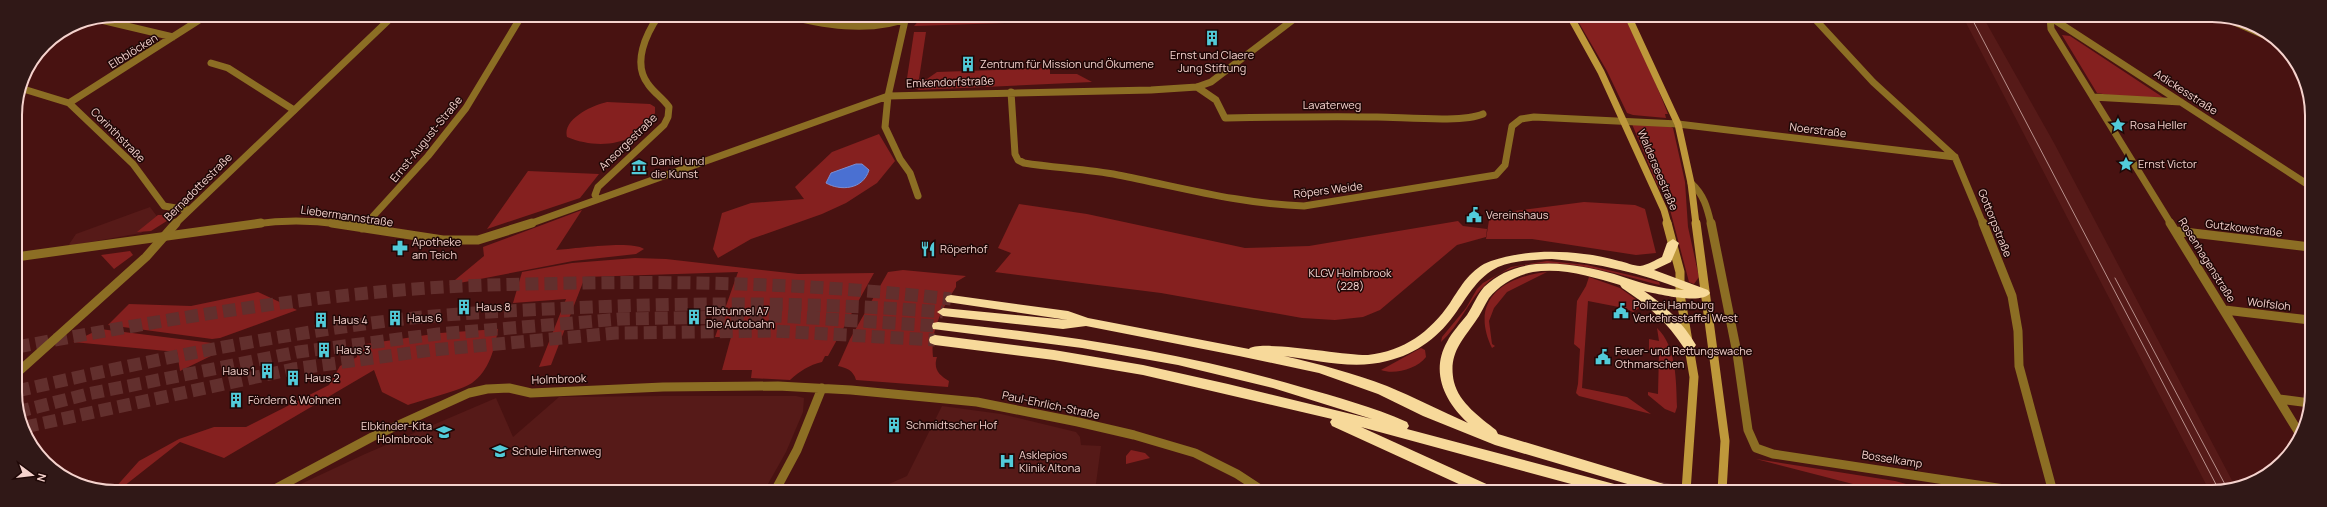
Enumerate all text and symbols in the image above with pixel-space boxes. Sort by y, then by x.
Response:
building icon: Ernst und Claere Jung Stiftung [1203,29,1221,47]
street label: Elbblöcken [105,30,160,72]
place label: Ernst und Claere Jung Stiftung [1170,47,1255,75]
building icon: Zentrum für Mission und Ökumene [959,55,977,73]
place label: Zentrum für Mission und Ökumene [980,56,1155,71]
street label: Adickesstraße [2152,65,2221,118]
street label: Emkendorfstraße [906,72,995,91]
street label: Ernst-August-Straße [386,92,465,185]
street label: Lavaterweg [1303,97,1361,112]
street label: Corinthstraße [88,104,149,166]
street label: Ansorgestraße [595,110,660,173]
place icon: Rosa Heller [2109,116,2127,134]
place label: Rosa Heller [2130,117,2187,132]
street label: Noerstraße [1789,119,1848,141]
street label: Walderseestraße [1635,127,1683,213]
street label: Bernadottestraße [160,149,235,224]
place label: Daniel und die Kunst [651,153,704,181]
place icon: Ernst Victor [2117,155,2135,173]
place label: Ernst Victor [2138,156,2197,171]
museum icon: Daniel und die Kunst [630,158,648,176]
street label: Röpers Weide [1292,178,1364,201]
street label: Gottorpstraße [1975,186,2016,260]
street label: Liebermannstraße [300,202,395,229]
public building icon: Vereinshaus [1465,206,1483,224]
place label: Vereinshaus [1486,207,1549,222]
street label: Rosenhagenstraße [2175,215,2240,305]
street label: Gutzkowstraße [2205,215,2284,240]
place label: Apotheke am Teich [412,234,462,262]
pharmacy icon: Apotheke am Teich [391,239,409,257]
restaurant icon: Röperhof [919,240,937,258]
place label: Röperhof [940,241,987,256]
park label: KLGV Holmbrook (228) [1309,265,1392,293]
street label: Wolfsloh [2246,293,2292,314]
place label: Polizei Hamburg Verkehrsstaffel West [1633,297,1738,325]
building icon: Haus 8 [455,298,473,316]
place label: Haus 8 [476,299,511,314]
public building icon: Polizei Hamburg Verkehrsstaffel West [1612,302,1630,320]
place label: Elbtunnel A7 Die Autobahn [706,303,774,331]
building icon: Elbtunnel A7 Die Autobahn [685,308,703,326]
building icon: Haus 6 [386,309,404,327]
place label: Haus 6 [407,310,442,325]
building icon: Haus 4 [312,311,330,329]
place label: Haus 4 [333,312,368,327]
building icon: Haus 3 [315,341,333,359]
place label: Haus 3 [336,342,370,357]
place label: Feuer- und Rettungswache Othmarschen [1615,343,1753,371]
public building icon: Feuer- und Rettungswache Othmarschen [1594,348,1612,366]
building icon: Haus 1 [258,362,276,380]
place label: Haus 1 [223,363,255,378]
building icon: Haus 2 [284,369,302,387]
place label: Haus 2 [305,370,339,385]
street label: Holmbrook [531,370,587,387]
street label: Paul-Ehrlich-Straße [1001,387,1102,422]
building icon: Fördern & Wohnen [227,391,245,409]
place label: Fördern & Wohnen [248,392,341,407]
building icon: Schmidtscher Hof [885,416,903,434]
place label: Schmidtscher Hof [906,417,997,432]
place label: Elbkinder-Kita Holmbrook [361,418,433,446]
school or university icon: Elbkinder-Kita Holmbrook [435,423,453,441]
school or university icon: Schule Hirtenweg [491,442,509,460]
place label: Schule Hirtenweg [512,443,601,458]
street label: Bosselkamp [1861,446,1924,471]
place label: Asklepios Klinik Altona [1019,447,1080,475]
hospital icon: Asklepios Klinik Altona [998,452,1016,470]
north arrow [12,455,52,495]
text: N [34,472,50,484]

